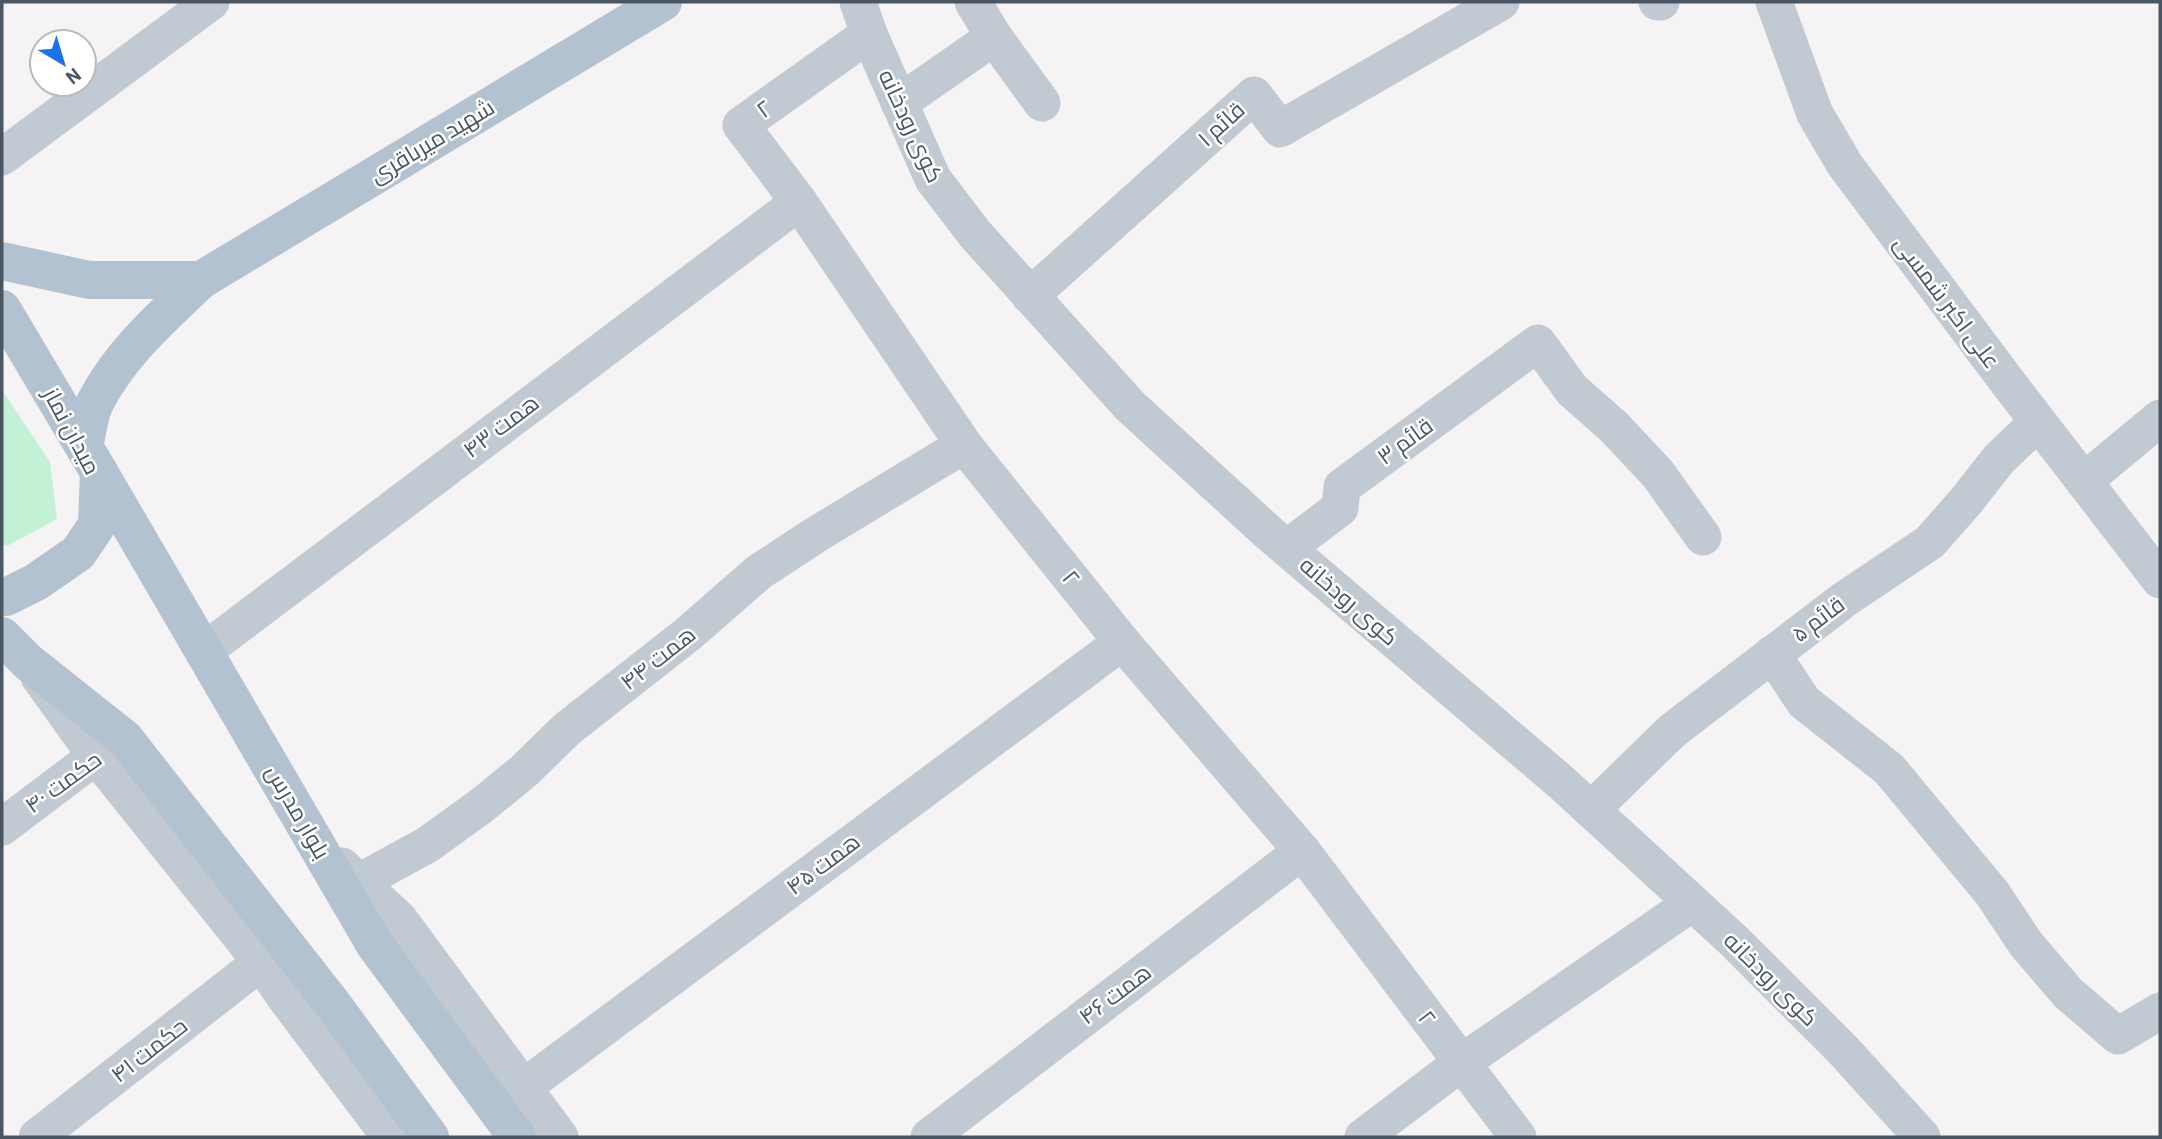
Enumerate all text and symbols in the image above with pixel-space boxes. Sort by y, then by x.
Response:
north arrow [28,28,98,98]
text: N [62,64,86,90]
street label: کوی رودخانه [873,65,950,187]
street label: شهید میرباقری [364,92,500,189]
street label: ۲ [750,93,777,123]
street label: قائم ۱ [1191,95,1252,154]
street label: علی اکبر شمسی [1888,229,2007,374]
street label: میدان نماز [37,380,107,479]
street label: همت ۴۳ [457,388,544,463]
street label: قائم ۳ [1371,411,1440,472]
street label: کوی رودخانه [1294,550,1405,651]
street label: ۲ [1057,564,1086,591]
street label: قائم ۵ [1785,589,1851,650]
street label: همت ۴۴ [614,619,701,695]
street label: حکمت ۴۰ [19,744,106,818]
street label: بلوار مدرس [260,759,337,864]
street label: همت ۴۵ [780,826,865,900]
street label: کوی رودخانه [1718,925,1825,1032]
street label: همت ۴۶ [1073,957,1156,1030]
street label: ۲ [1413,1004,1443,1031]
street label: حکمت ۴۱ [105,1011,192,1088]

